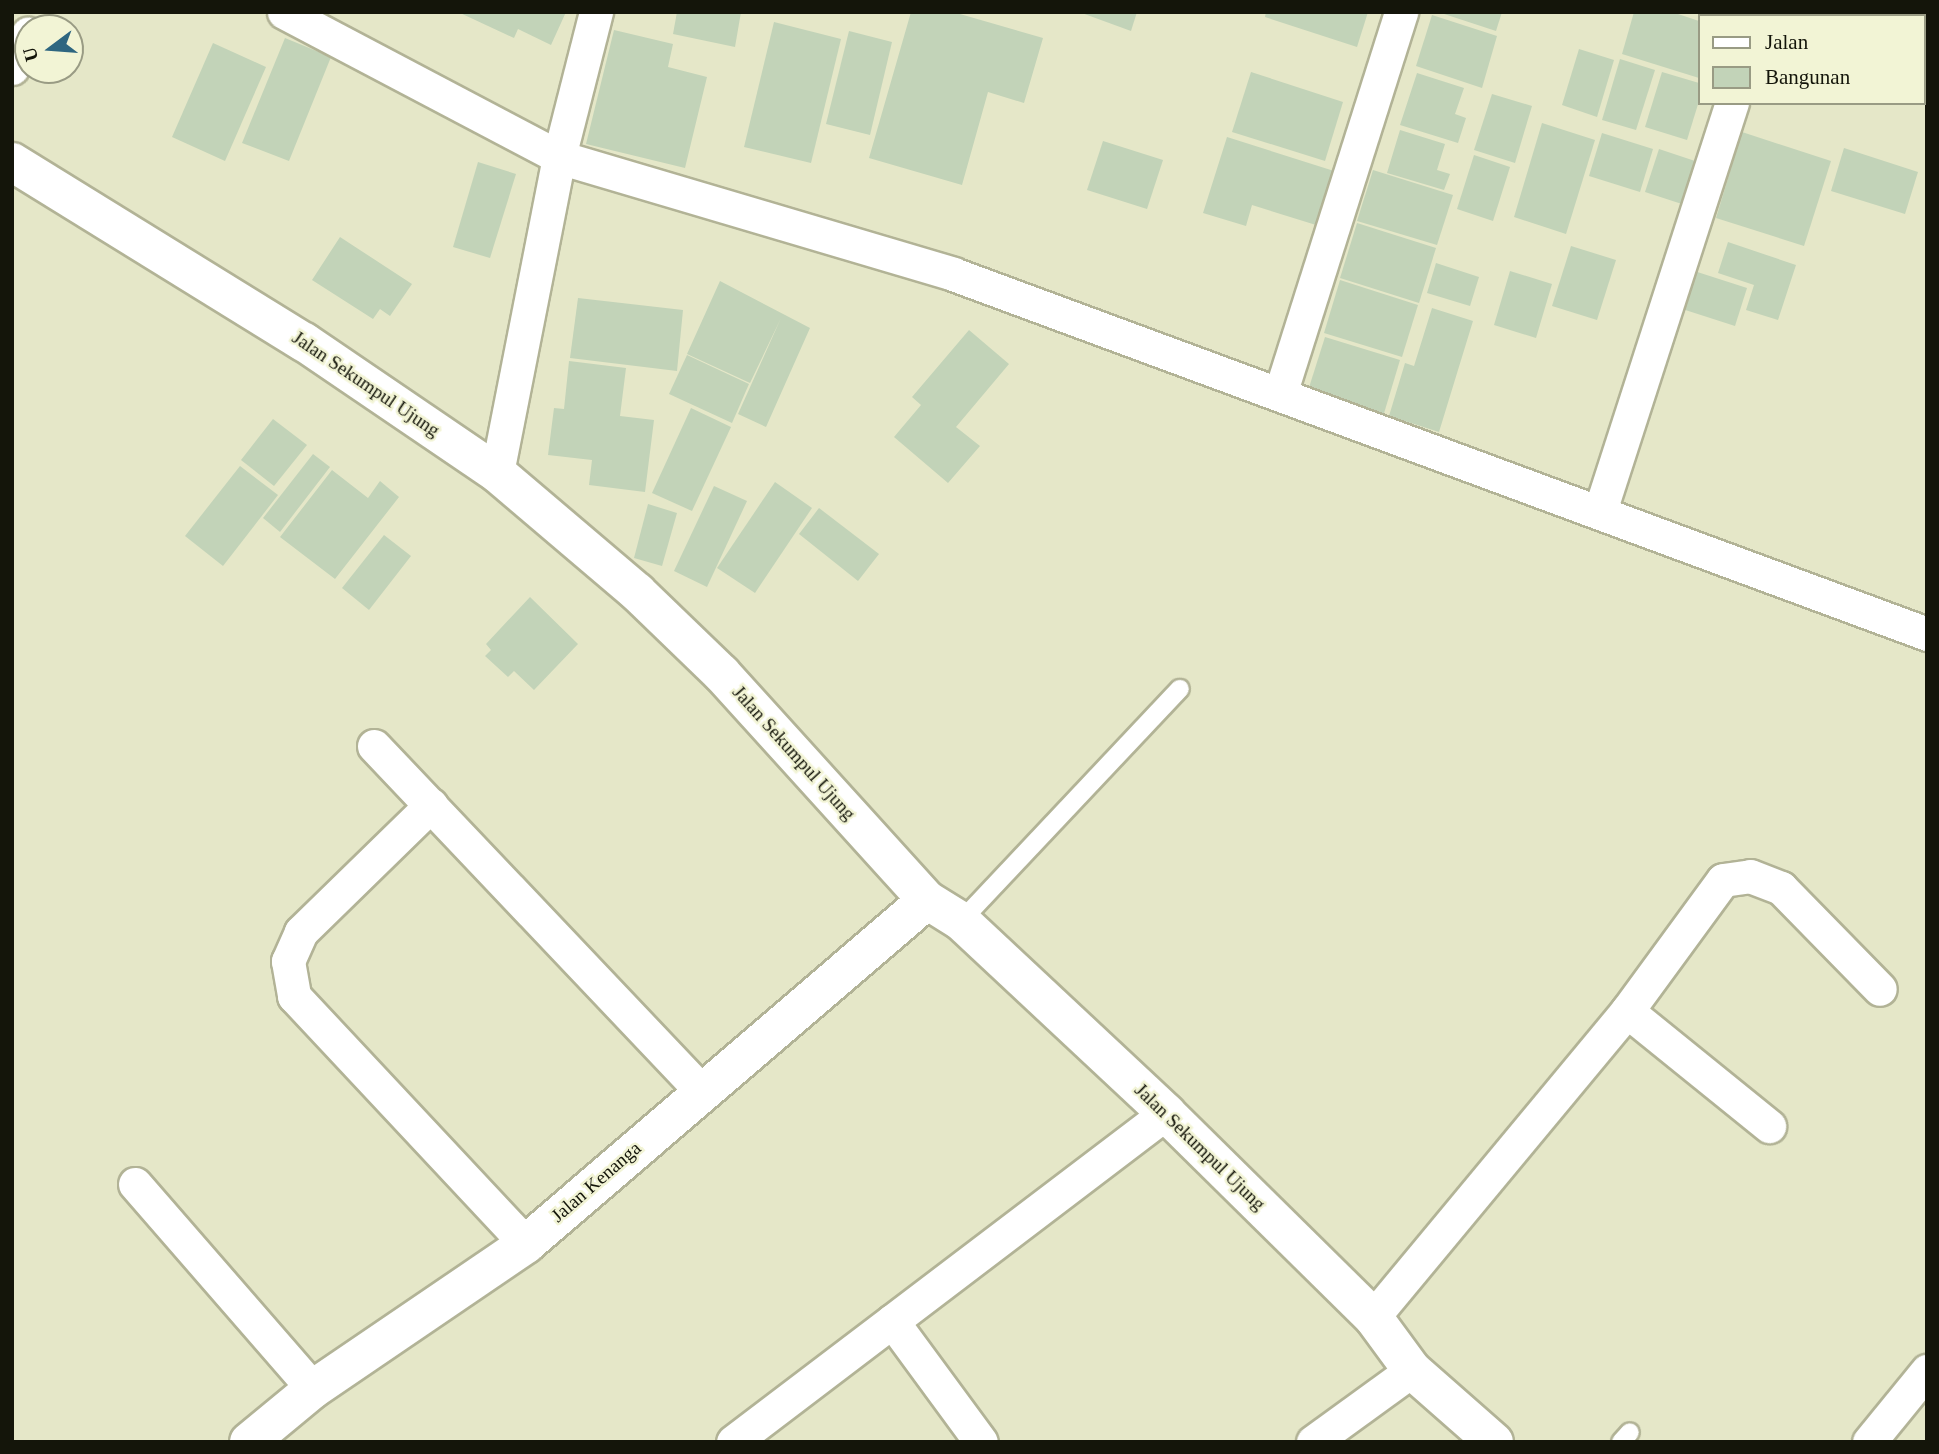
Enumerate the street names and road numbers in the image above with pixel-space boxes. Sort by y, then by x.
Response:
street label: Jalan Sekumpul Ujung [288,326,444,442]
street label: Jalan Sekumpul Ujung [728,681,860,825]
street label: Jalan Sekumpul Ujung [1130,1079,1270,1215]
street label: Jalan Kenanga [547,1137,645,1227]

